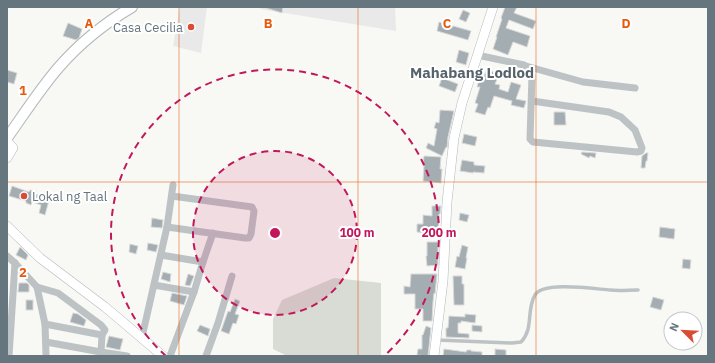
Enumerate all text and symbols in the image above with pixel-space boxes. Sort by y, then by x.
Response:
text: A [85,15,94,32]
text: B [264,15,273,32]
text: C [443,15,452,32]
text: D [621,15,631,32]
place label: Casa Cecilia [113,19,183,36]
marker: Casa Cecilia [186,22,196,32]
district label: Mahabang Lodlod [410,63,534,82]
text: 1 [19,82,27,99]
place label: Lokal ng Taal [32,188,108,205]
marker: Lokal ng Taal [19,191,29,201]
text: 100 m [339,225,375,240]
text: 200 m [421,225,457,240]
centre of rings [268,226,282,240]
text: 2 [19,264,27,281]
north arrow [663,311,703,351]
text: N [666,320,682,333]

